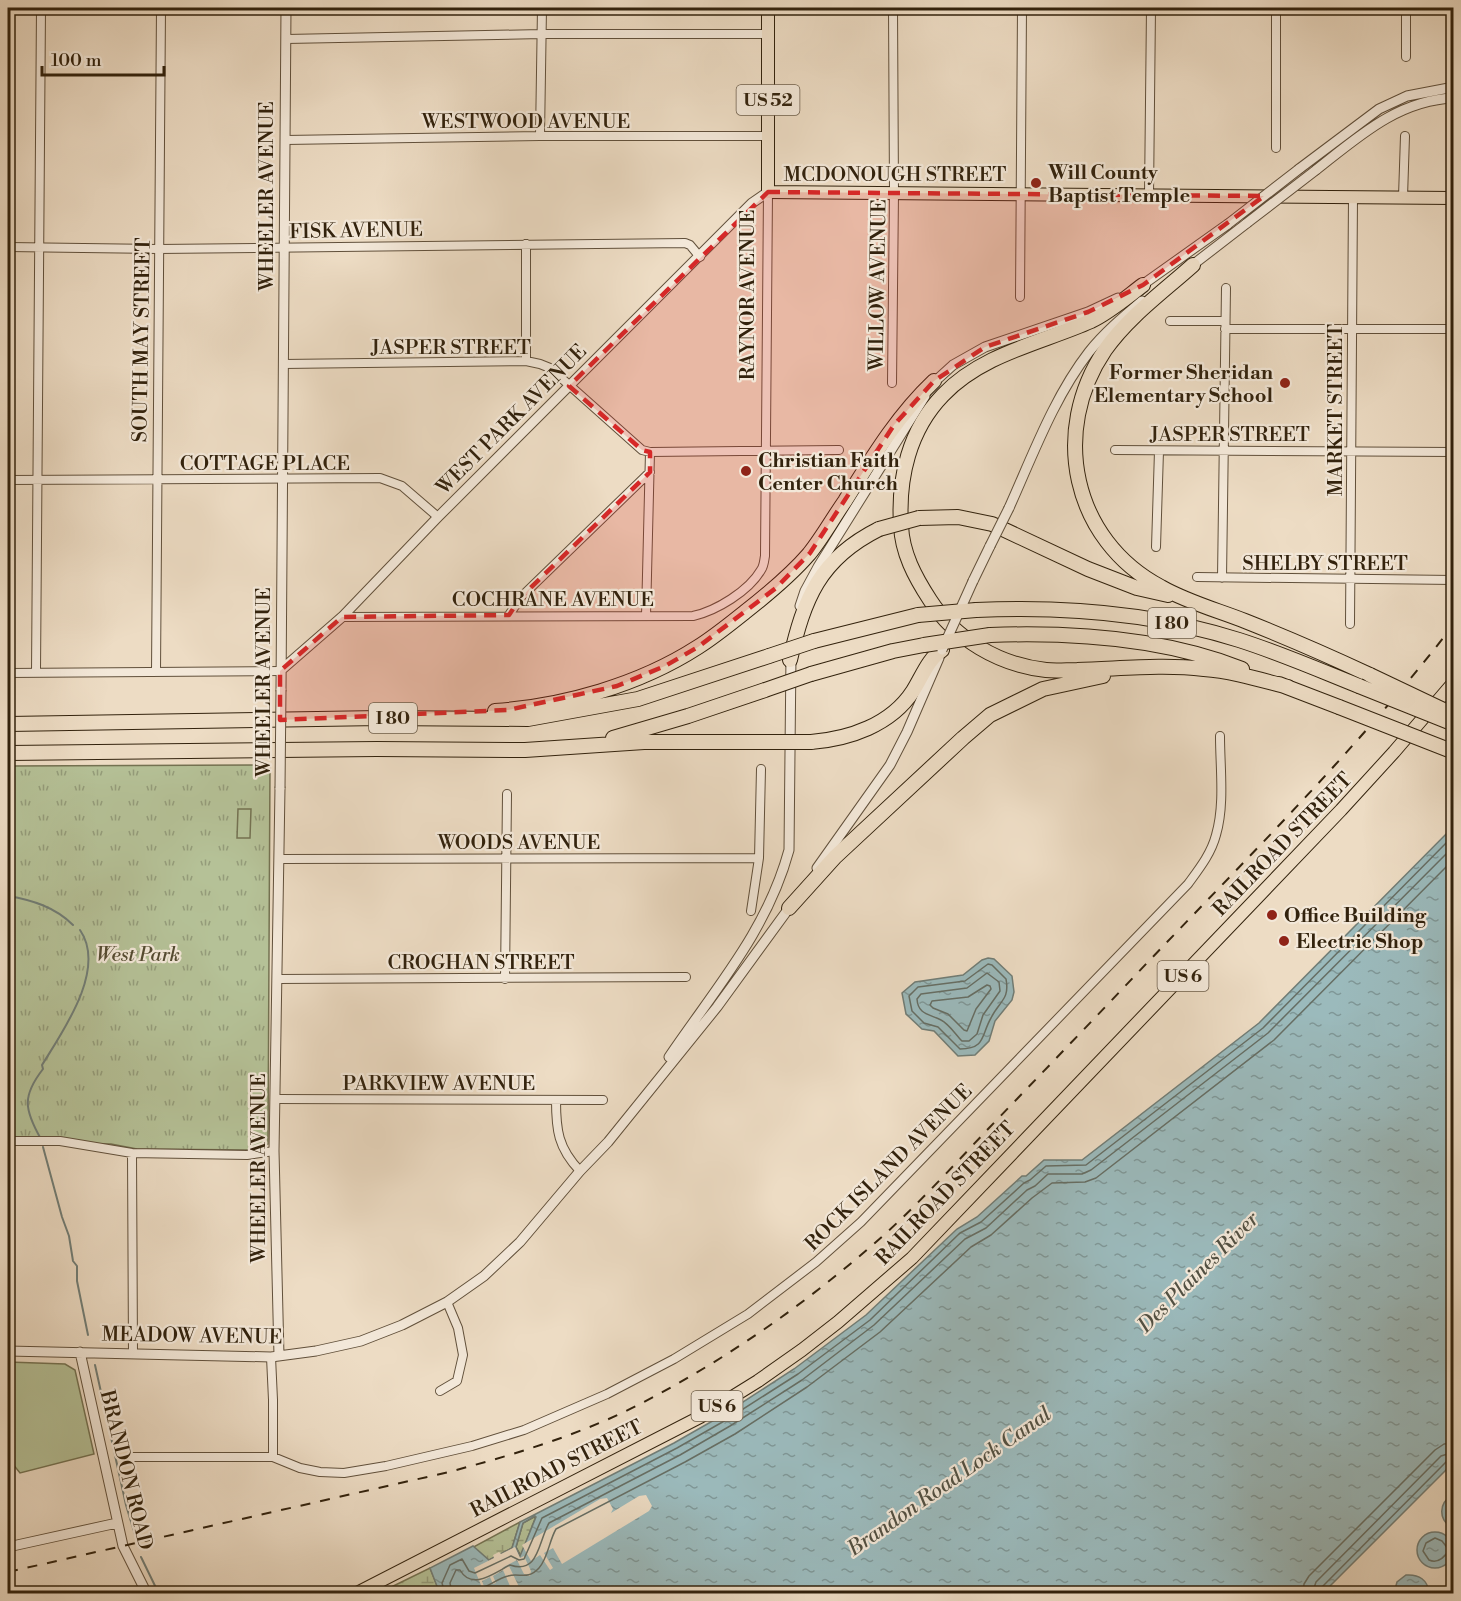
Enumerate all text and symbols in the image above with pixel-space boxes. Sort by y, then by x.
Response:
scale bar [42,39,164,77]
text: 100 m [51,49,102,72]
road number: US 52 [736,85,800,115]
street label: WHEELER AVENUE [255,101,280,292]
street label: WESTWOOD AVENUE [421,110,630,135]
place label: Will County Baptist Temple [1047,161,1190,209]
street label: MCDONOUGH STREET [784,163,1006,188]
marker: Will County Baptist Temple [1029,176,1043,190]
street label: WILLOW AVENUE [864,199,892,372]
street label: RAYNOR AVENUE [736,209,761,381]
street label: FISK AVENUE [289,218,423,245]
street label: SOUTH MAY STREET [128,237,157,443]
street label: MARKET STREET [1324,324,1349,496]
street label: JASPER STREET [370,336,531,361]
street label: WEST PARK AVENUE [431,340,593,501]
place label: Former Sheridan Elementary School [1094,361,1274,409]
marker: Former Sheridan Elementary School [1278,376,1292,390]
street label: JASPER STREET [1149,423,1310,448]
place label: Christian Faith Center Church [758,449,900,497]
street label: COTTAGE PLACE [180,452,350,477]
marker: Christian Faith Center Church [739,464,753,478]
street label: SHELBY STREET [1242,552,1408,577]
street label: WHEELER AVENUE [252,587,277,778]
street label: COCHRANE AVENUE [452,588,654,613]
road number: I 80 [1148,608,1196,638]
road number: I 80 [369,703,417,733]
street label: RAILROAD STREET [1208,768,1358,922]
street label: WOODS AVENUE [437,831,600,856]
place label: Office Building [1284,904,1427,929]
marker: Office Building [1265,908,1279,922]
place label: Electric Shop [1296,930,1423,955]
marker: Electric Shop [1277,934,1291,948]
park label: West Park [96,943,180,968]
street label: CROGHAN STREET [387,951,575,976]
road number: US 6 [1158,961,1208,991]
street label: PARKVIEW AVENUE [343,1072,535,1097]
street label: WHEELER AVENUE [247,1073,272,1264]
street label: ROCK ISLAND AVENUE [800,1079,978,1257]
street label: RAILROAD STREET [871,1117,1021,1271]
water label: Des Plaines River [1132,1206,1266,1339]
street label: MEADOW AVENUE [101,1322,283,1351]
street label: BRANDON ROAD [93,1387,157,1553]
road number: US 6 [692,1391,742,1421]
water label: Brandon Road Lock Canal [842,1401,1057,1563]
street label: RAILROAD STREET [466,1415,647,1524]

